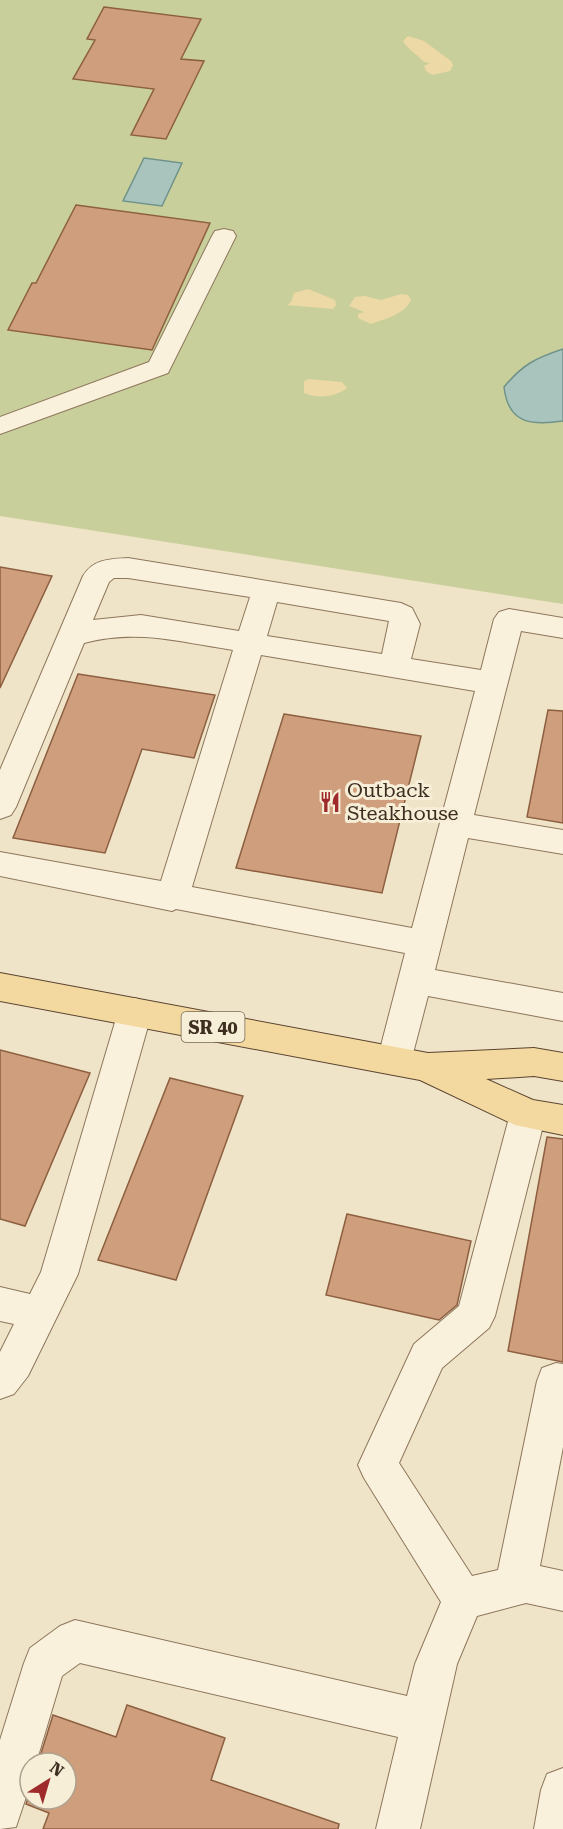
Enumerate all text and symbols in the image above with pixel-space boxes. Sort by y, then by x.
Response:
place label: Outback Steakhouse [347,778,459,825]
restaurant icon: Outback Steakhouse [318,790,342,814]
road number: SR 40 [182,1012,244,1042]
north arrow [18,1751,78,1811]
text: N [46,1758,67,1781]

